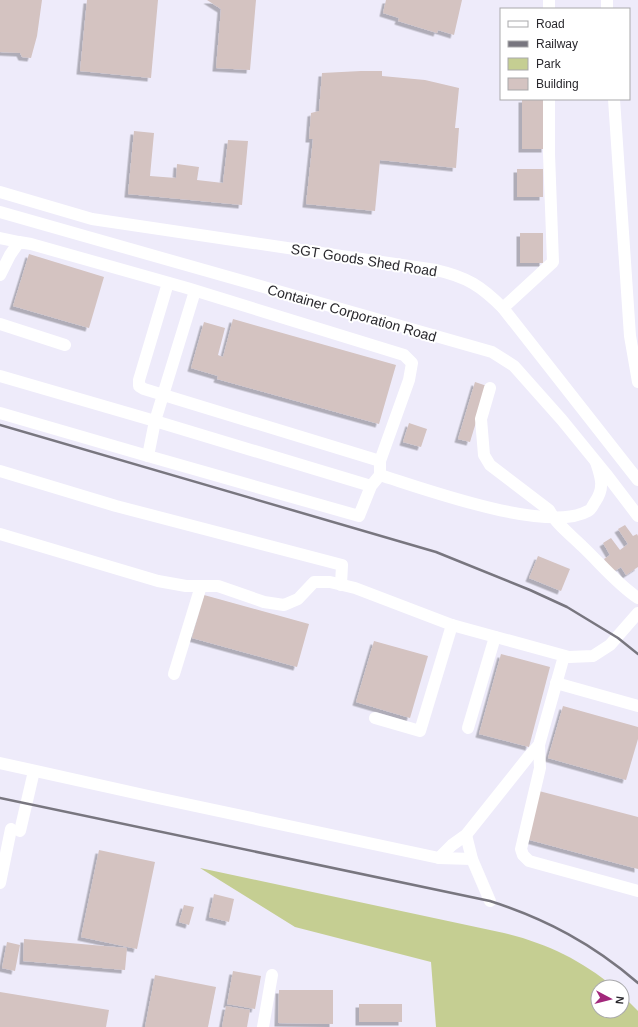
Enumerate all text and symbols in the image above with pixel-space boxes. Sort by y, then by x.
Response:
legend [500,8,630,100]
text: Road [536,17,565,31]
text: Railway [536,37,578,51]
text: Park [536,57,562,71]
text: Building [536,77,579,91]
street label: SGT Goods Shed Road [290,241,438,279]
street label: Container Corporation Road [266,281,438,345]
north arrow [590,979,630,1019]
text: N [613,996,626,1005]

